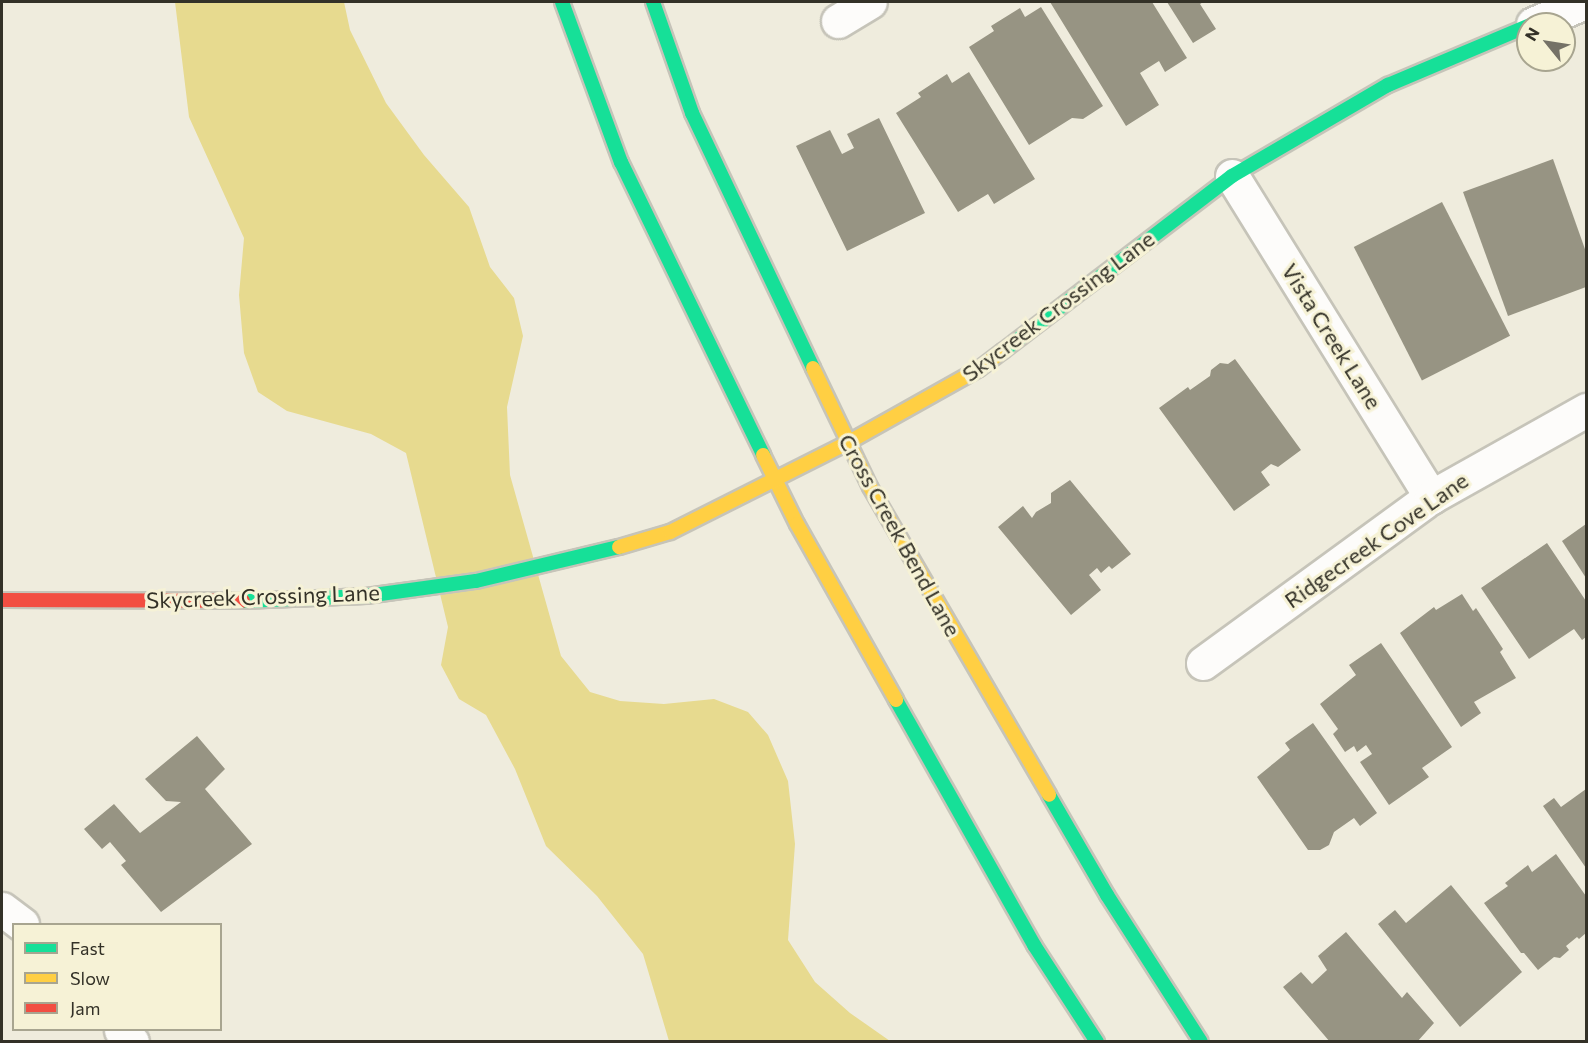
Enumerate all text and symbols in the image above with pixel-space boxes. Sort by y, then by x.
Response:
north arrow [1516,12,1576,72]
text: N [1520,24,1543,44]
street label: Skycreek Crossing Lane [957,225,1159,387]
street label: Vista Creek Lane [1277,258,1387,414]
street label: Cross Creek Bend Lane [833,429,967,641]
street label: Ridgecreek Cove Lane [1279,467,1473,613]
street label: Skycreek Crossing Lane [146,579,380,613]
legend [12,923,222,1031]
text: Fast [70,937,105,959]
text: Slow [70,967,110,989]
text: Jam [70,997,100,1019]

